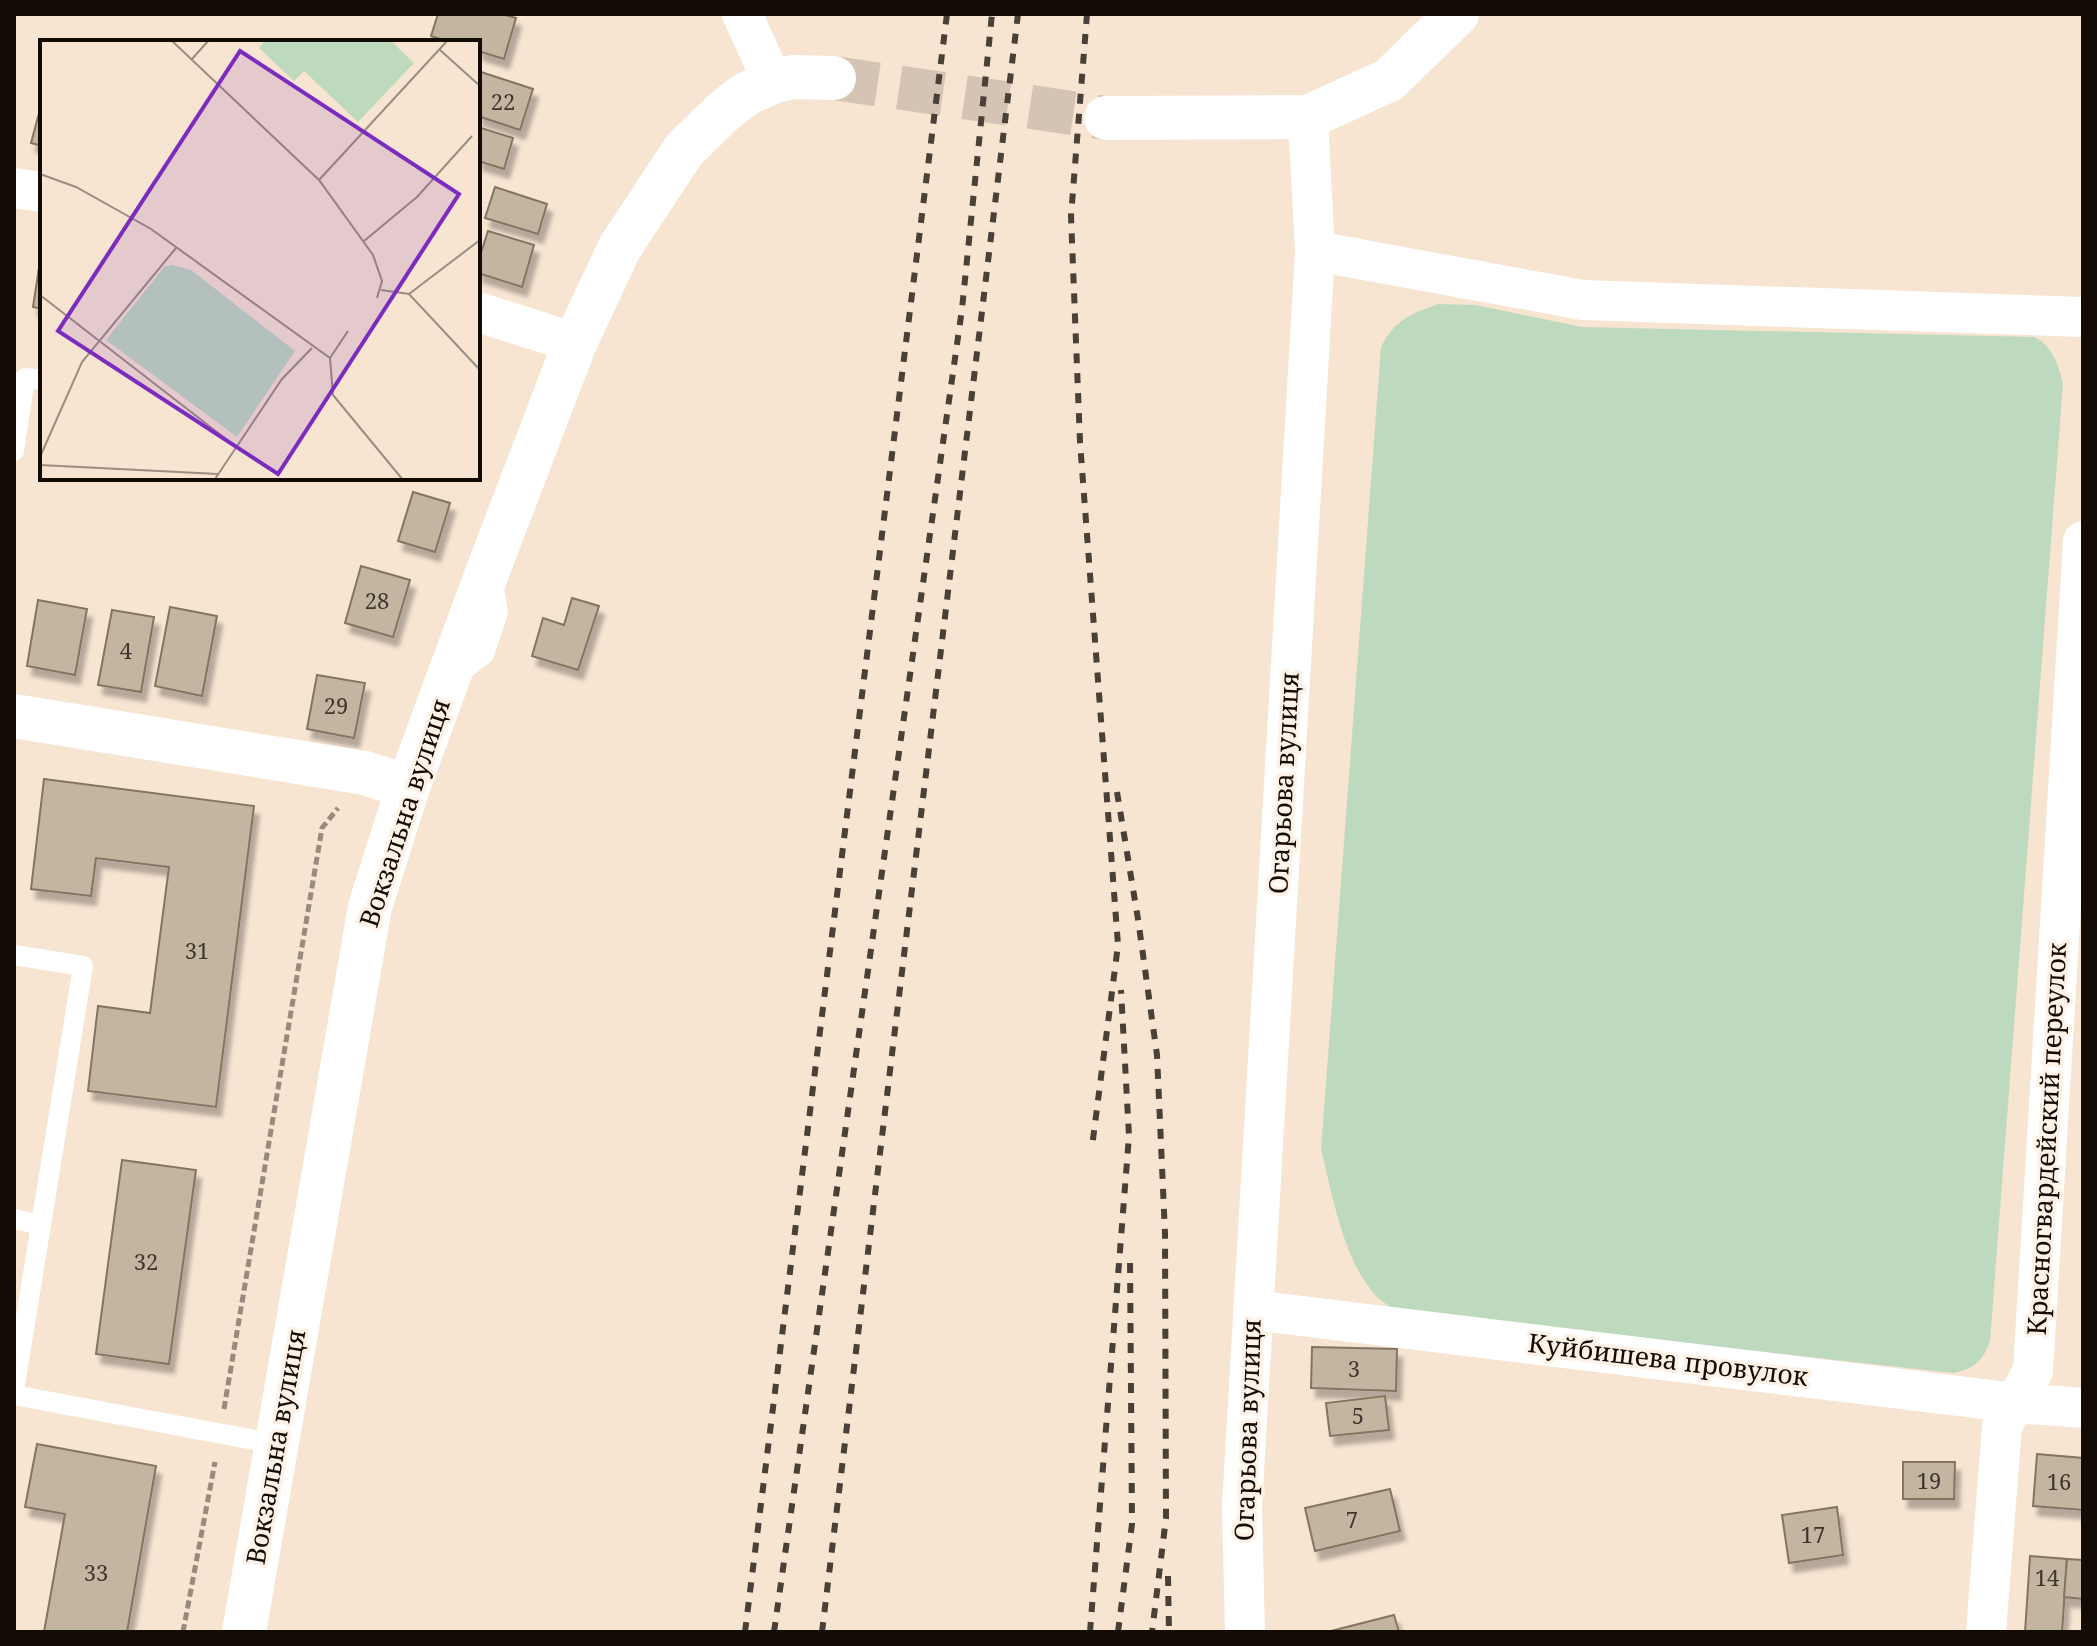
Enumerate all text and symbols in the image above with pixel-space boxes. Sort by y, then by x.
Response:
inset map [40,40,480,480]
house number: 22 [491,86,515,116]
house number: 28 [365,585,389,615]
house number: 4 [120,635,132,665]
street label: Огарьова вулиця [1259,671,1307,895]
house number: 29 [324,690,348,720]
street label: Вокзальна вулиця [350,694,458,932]
house number: 31 [185,935,209,965]
street label: Красногвардейский переулок [2018,941,2074,1336]
house number: 32 [134,1246,158,1276]
street label: Огарьова вулиця [1225,1318,1269,1542]
street label: Куйбишева провулок [1526,1324,1811,1394]
street label: Вокзальна вулиця [237,1326,313,1567]
house number: 3 [1348,1353,1360,1383]
house number: 5 [1352,1400,1364,1430]
house number: 19 [1917,1465,1941,1495]
house number: 16 [2047,1466,2071,1496]
house number: 7 [1346,1504,1358,1534]
house number: 17 [1801,1519,1825,1549]
house number: 33 [84,1557,108,1587]
house number: 14 [2035,1562,2059,1592]

